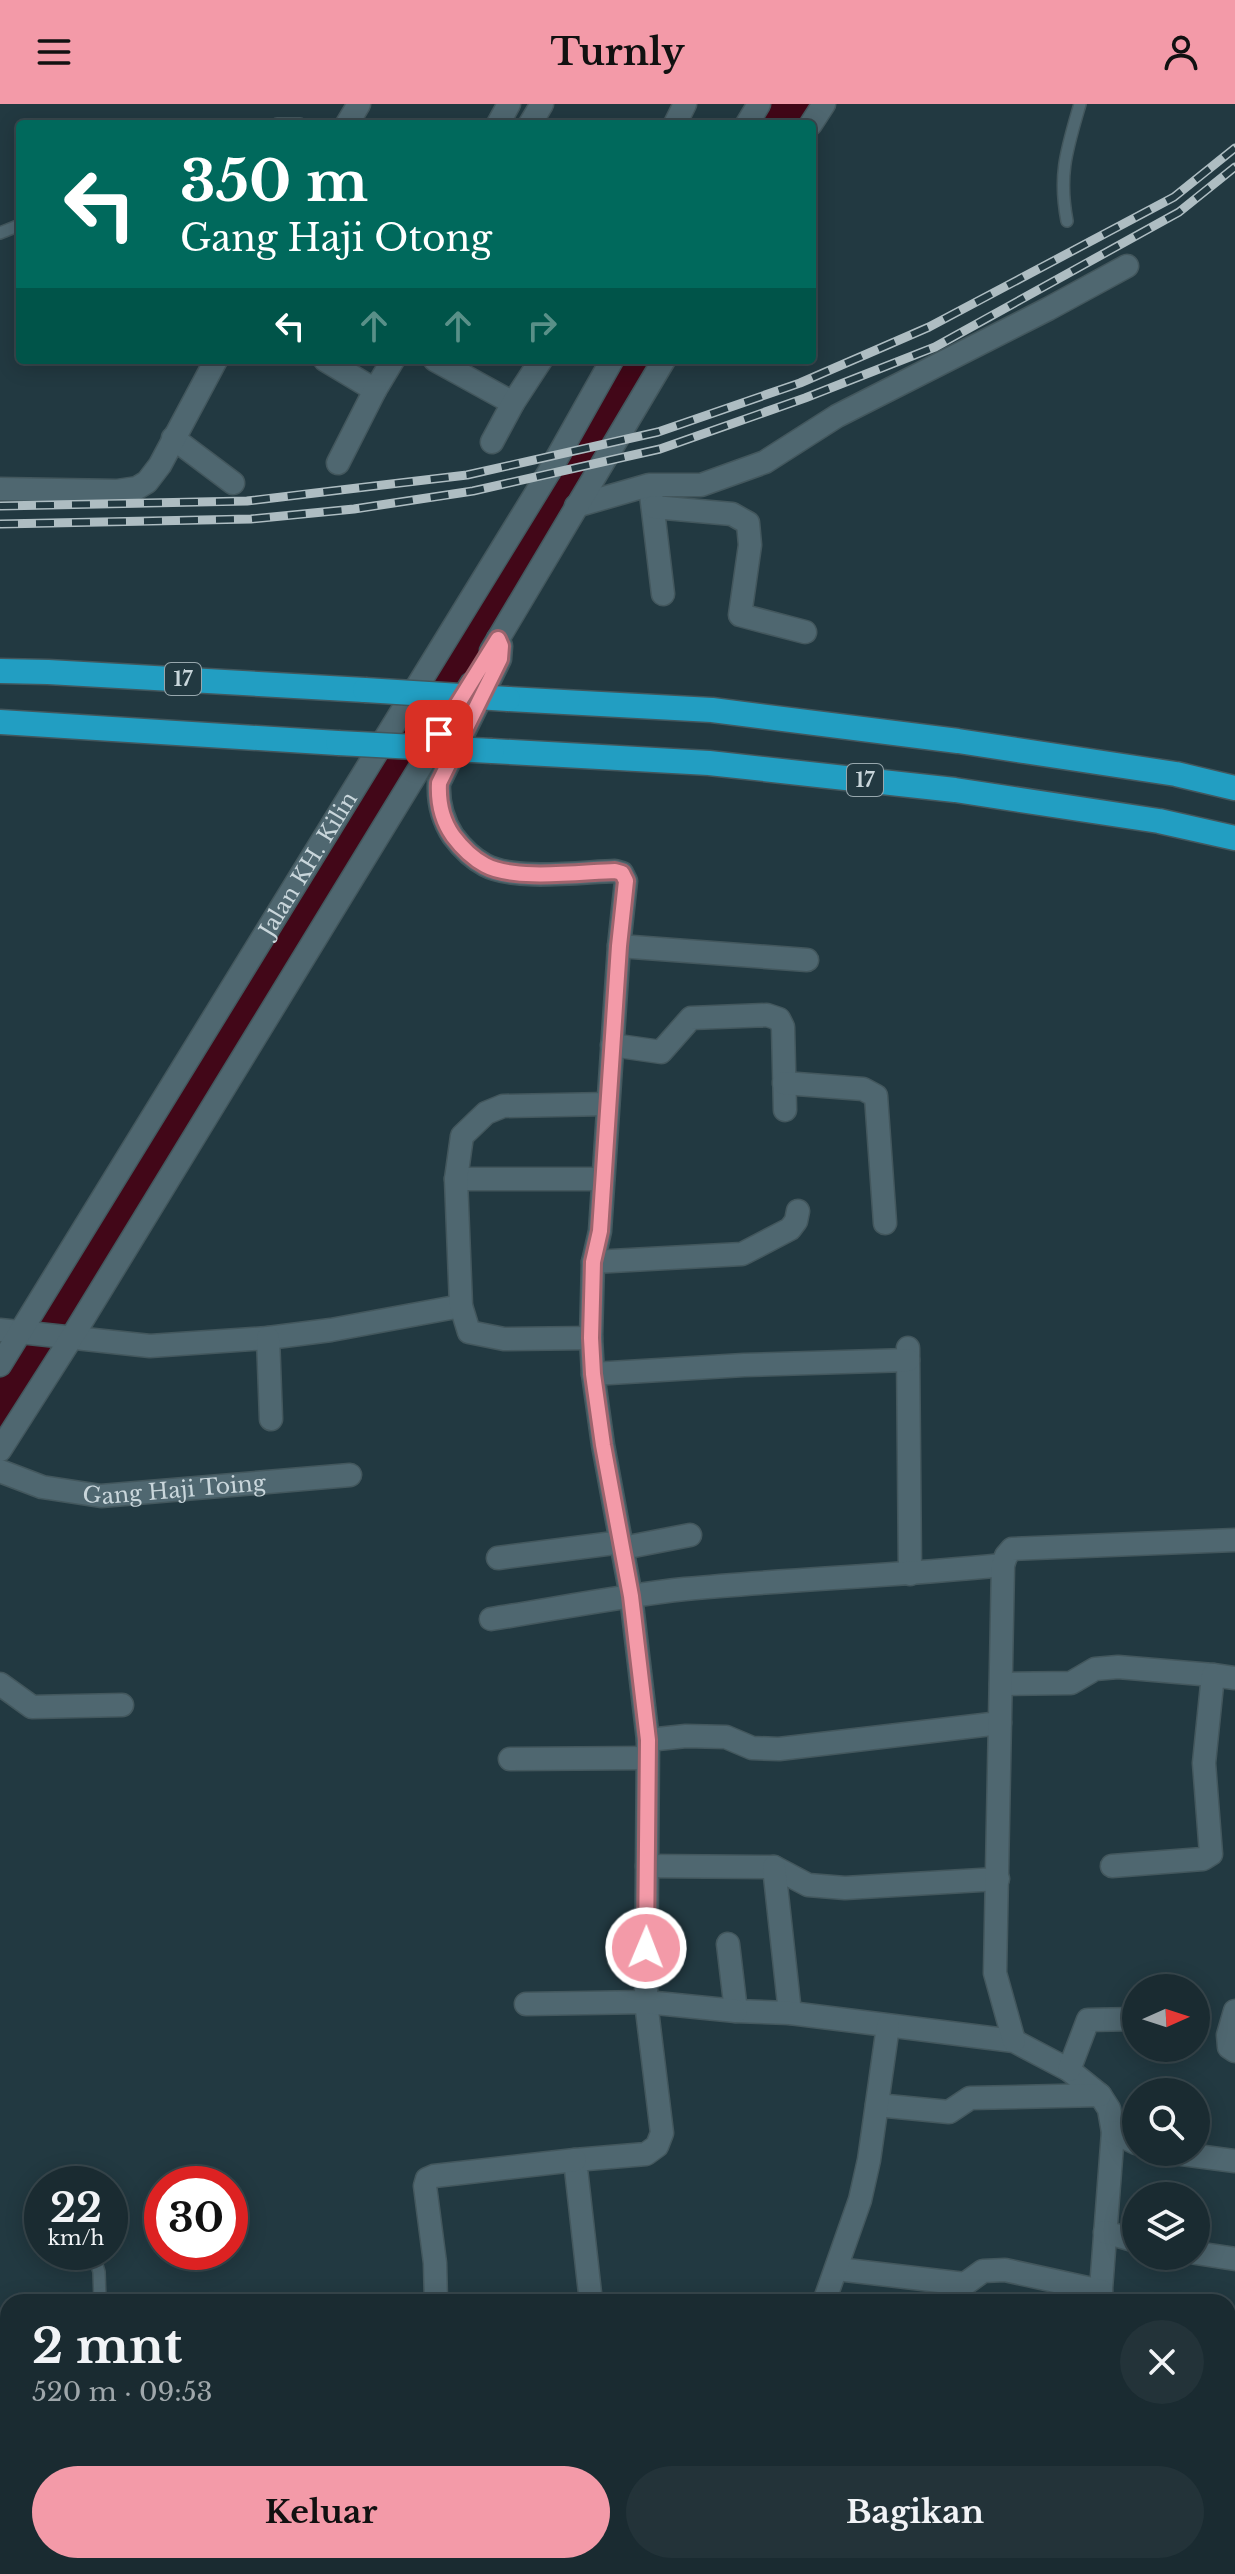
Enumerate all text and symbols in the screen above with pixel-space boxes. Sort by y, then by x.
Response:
icon: menu [32,30,76,74]
text: Turnly [551,30,684,75]
icon: person [1159,30,1203,74]
text: 350 m [180,147,368,216]
icon: left [48,152,152,256]
text: Gang Haji Otong [180,216,492,261]
icon: left [268,304,312,348]
icon: ahead [352,304,396,348]
icon: ahead [436,304,480,348]
icon: right [520,304,564,348]
road number: 17 [165,663,201,695]
pin [405,700,473,768]
icon: arrive [417,712,461,756]
road number: 17 [847,764,883,796]
street label: Jalan KH. Kilin [252,787,363,944]
street label: Gang Haji Toing [81,1469,268,1509]
position arrow [604,1906,688,1990]
north arrow [1122,1974,1210,2062]
map controls [1122,1974,1210,2270]
button: search [1122,2078,1210,2166]
speed limit sign: 30 [144,2166,248,2270]
button: layers [1122,2182,1210,2270]
text: 22 [50,2183,102,2233]
text: km/h [48,2226,104,2250]
text: 2 mnt [32,2316,182,2376]
button: close [1120,2320,1204,2404]
text: 520 m · 09:53 [32,2376,213,2408]
button: Keluar [32,2466,610,2558]
button: Bagikan [626,2466,1204,2558]

